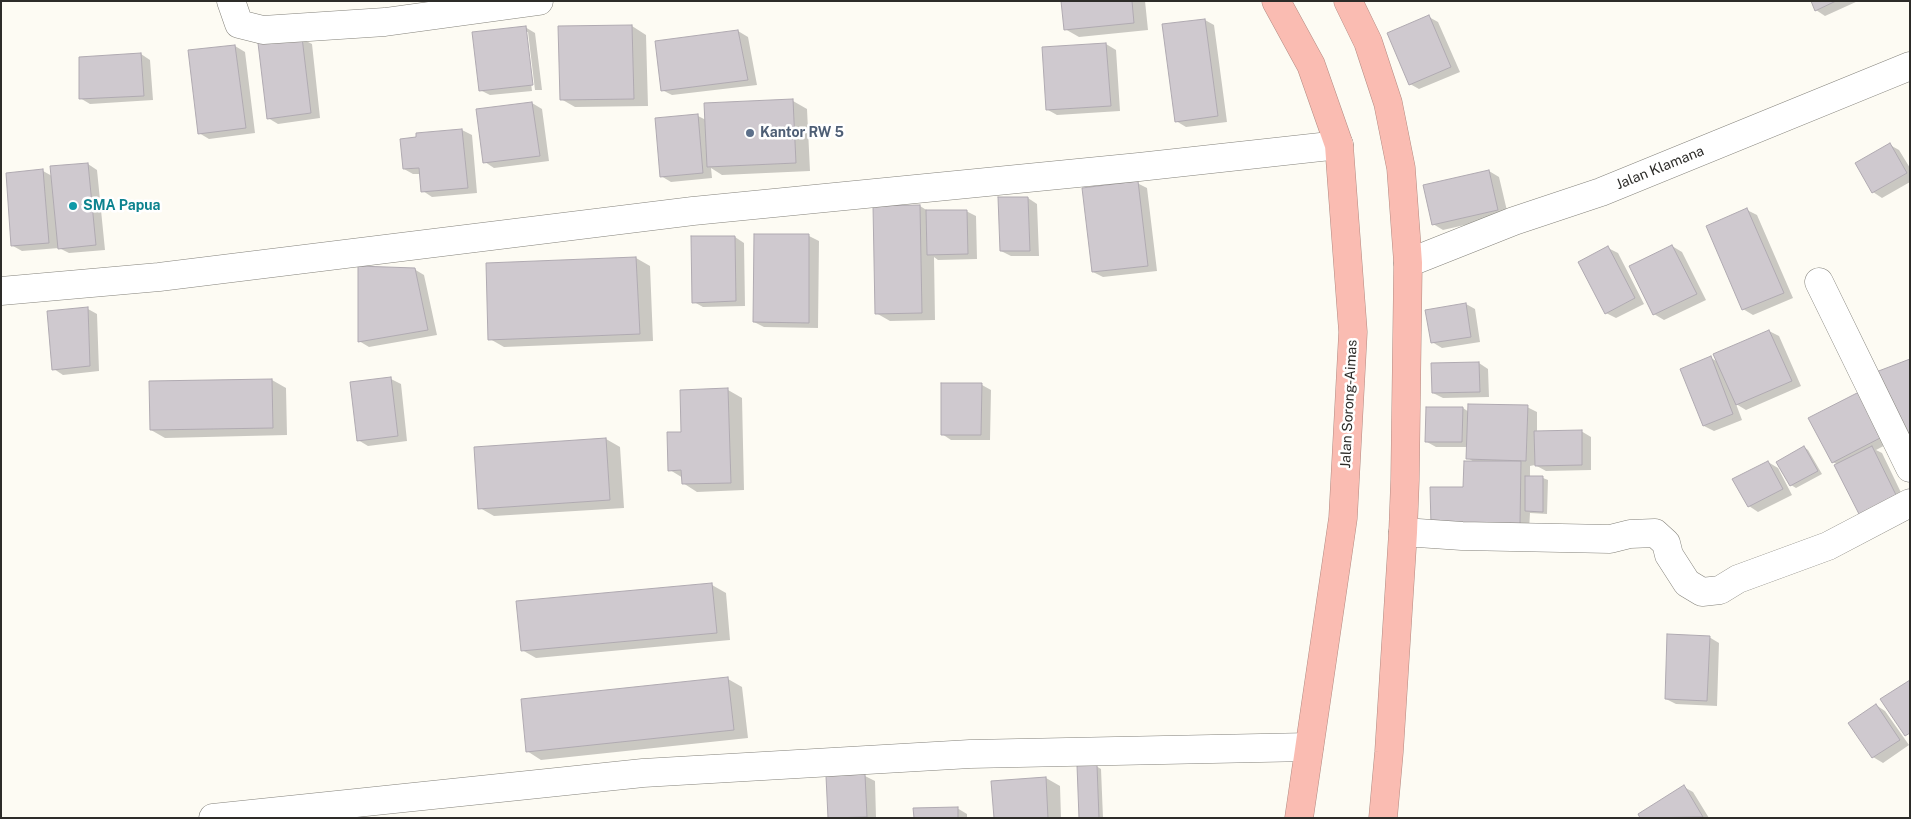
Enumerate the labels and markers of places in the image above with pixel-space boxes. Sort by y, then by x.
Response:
place label: Kantor RW 5 [760,125,844,141]
marker: Kantor RW 5 [744,127,756,139]
place label: SMA Papua [83,198,160,214]
marker: SMA Papua [67,200,79,212]

